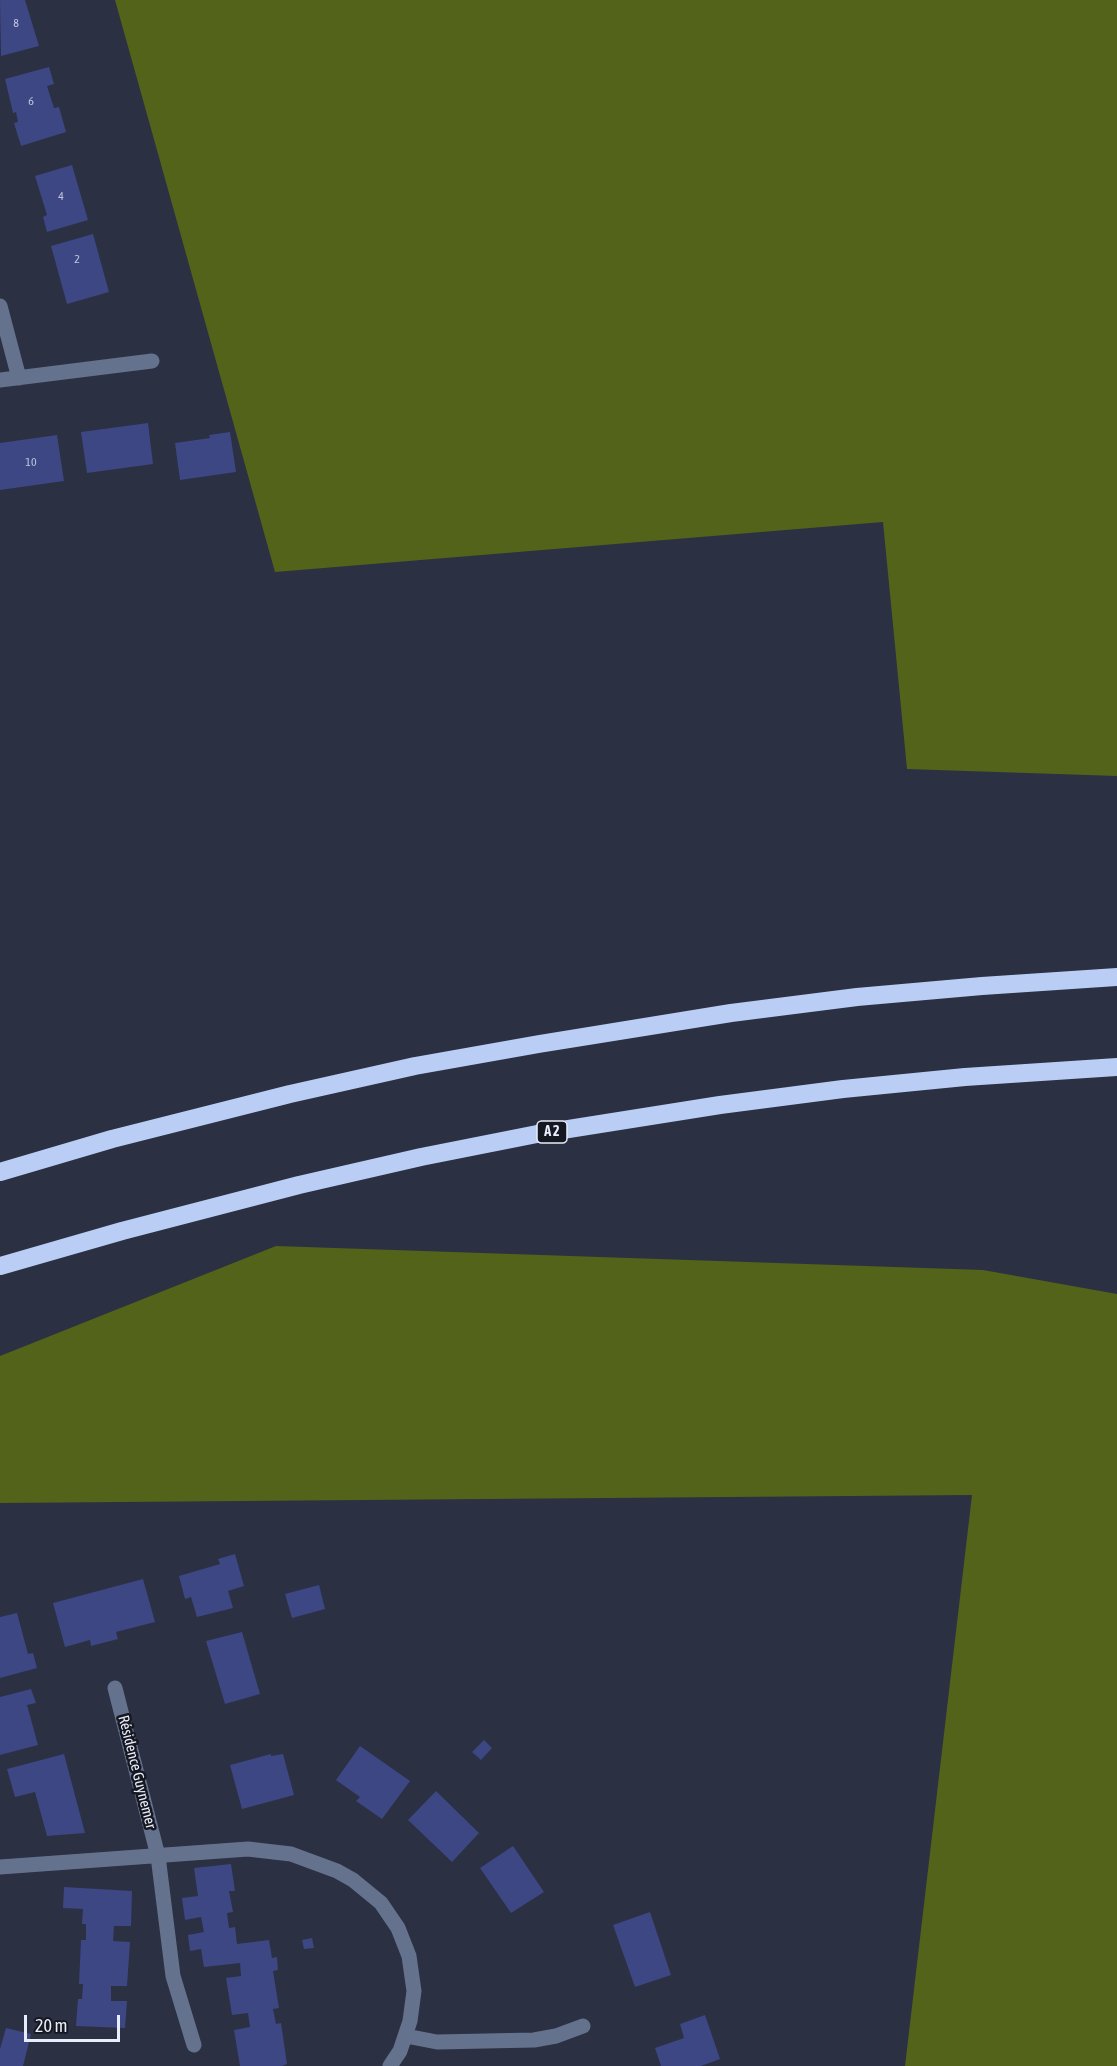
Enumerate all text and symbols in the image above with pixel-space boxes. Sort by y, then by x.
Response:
house number: 8 [13,16,19,30]
house number: 6 [28,94,34,108]
house number: 4 [58,189,64,203]
house number: 2 [74,252,80,266]
house number: 10 [25,455,37,469]
road number: A 2 [537,1121,567,1143]
street label: Résidence Guynemer [114,1713,160,1831]
scale bar [27,2003,123,2041]
text: 20 m [35,2015,67,2036]

